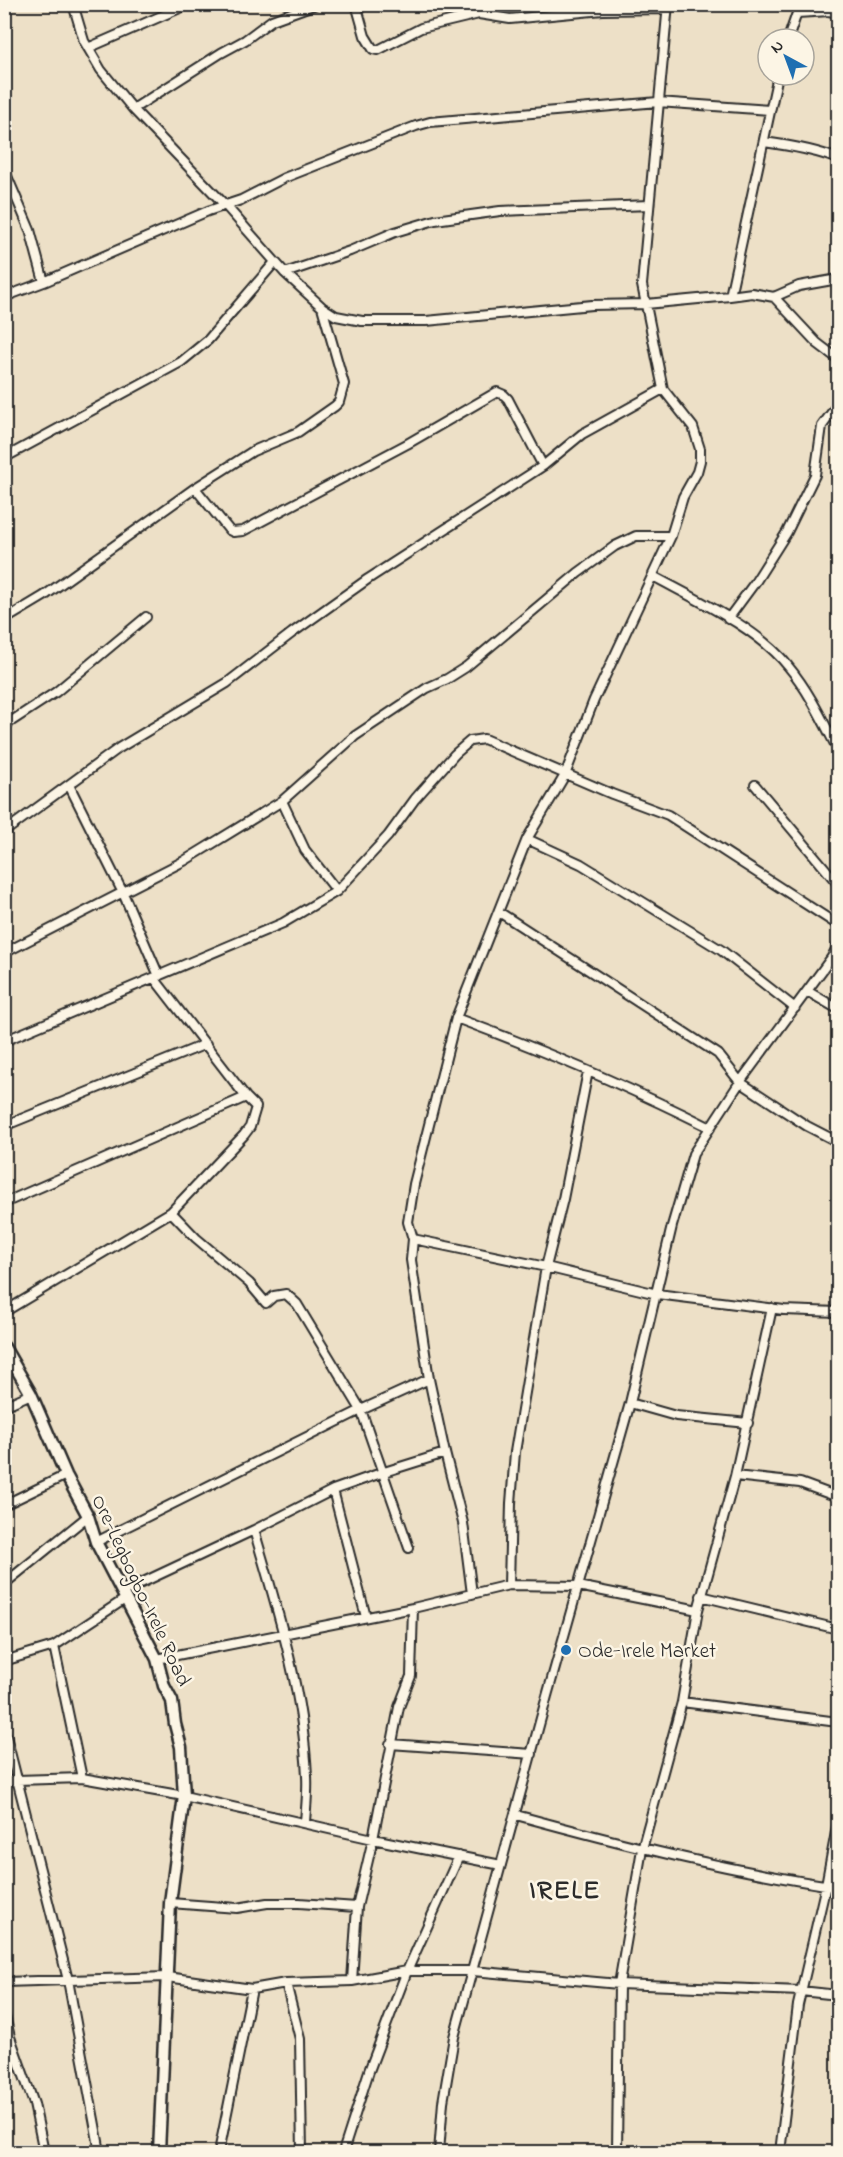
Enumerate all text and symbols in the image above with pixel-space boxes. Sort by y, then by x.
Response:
north arrow [756,27,816,87]
text: N [766,34,790,60]
street label: Ore-Legbogbo-Irele Road [81,1490,198,1693]
place label: Ode-Irele Market [578,1637,716,1667]
marker: Ode-Irele Market [559,1643,573,1657]
district label: IRELE [529,1872,601,1911]

